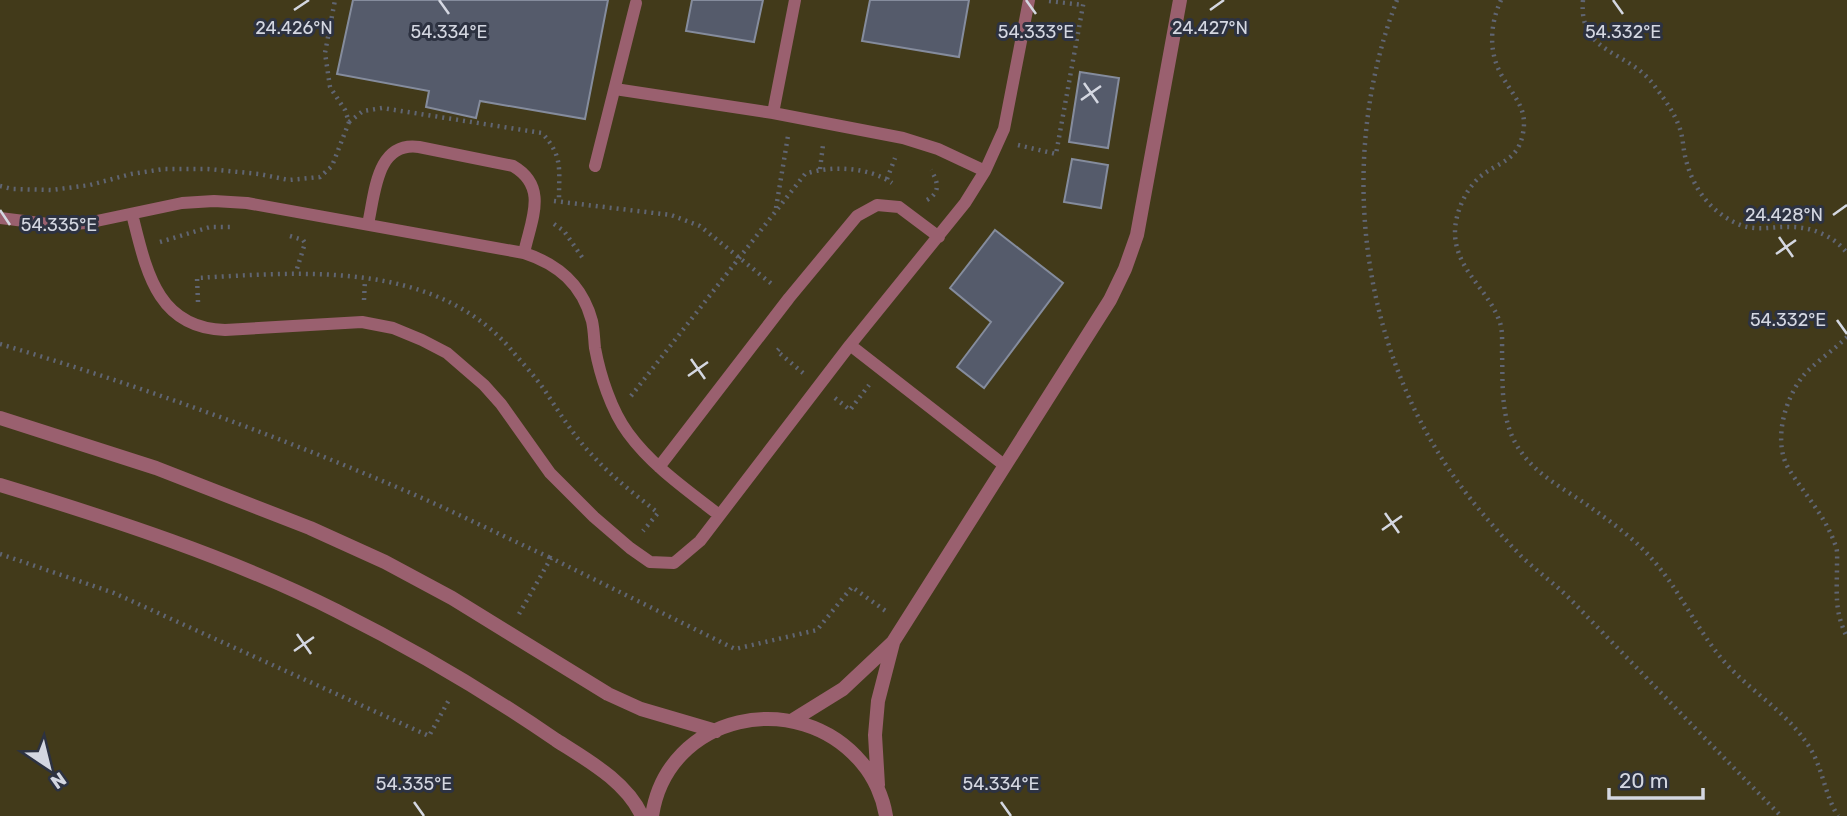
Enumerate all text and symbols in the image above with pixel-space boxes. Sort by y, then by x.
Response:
text: 24.426°N [255,17,333,39]
text: 24.427°N [1172,17,1248,39]
text: 54.334°E [411,21,487,43]
text: 54.333°E [998,21,1074,43]
text: 54.332°E [1585,21,1661,43]
text: 24.428°N [1745,204,1823,226]
text: 54.335°E [21,214,97,236]
text: 54.332°E [1750,309,1826,331]
north arrow [14,732,84,802]
scale bar [1609,756,1703,800]
text: N [46,767,71,794]
text: 20 m [1619,768,1668,793]
text: 54.335°E [376,773,452,795]
text: 54.334°E [963,773,1039,795]

